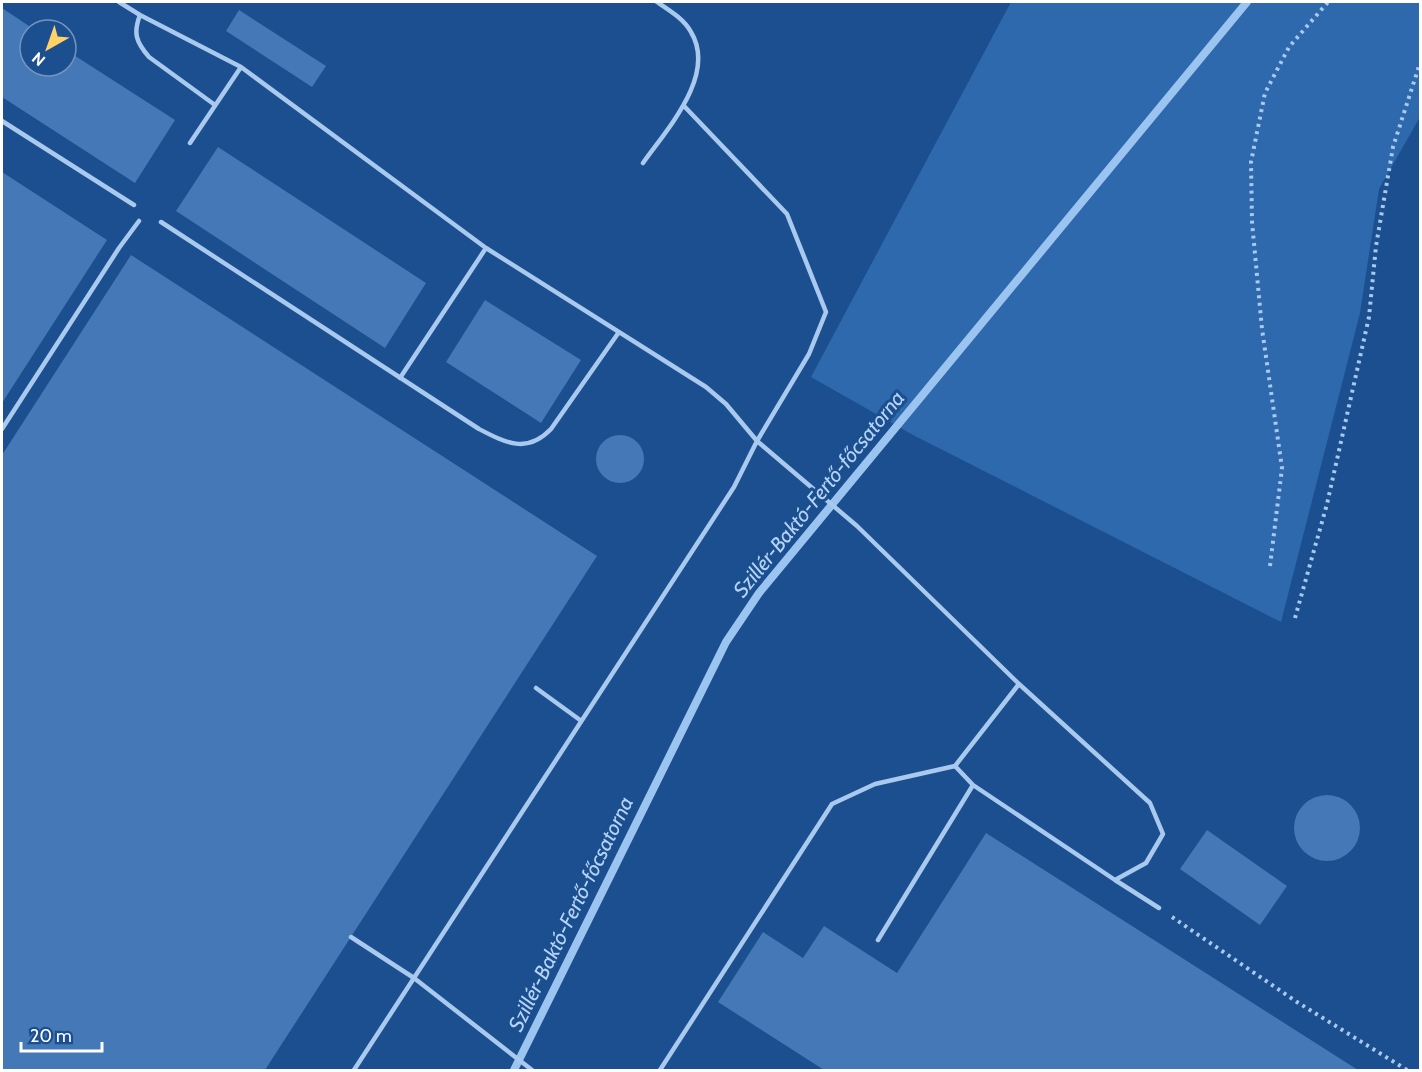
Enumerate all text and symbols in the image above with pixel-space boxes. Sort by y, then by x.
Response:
north arrow [18,18,78,78]
text: N [28,48,49,70]
water label: Szillér-Baktó-Fertő-főcsatorna [728,386,910,602]
water label: Szillér-Baktó-Fertő-főcsatorna [503,792,638,1035]
scale bar [21,1015,102,1053]
text: 20 m [30,1025,72,1047]

